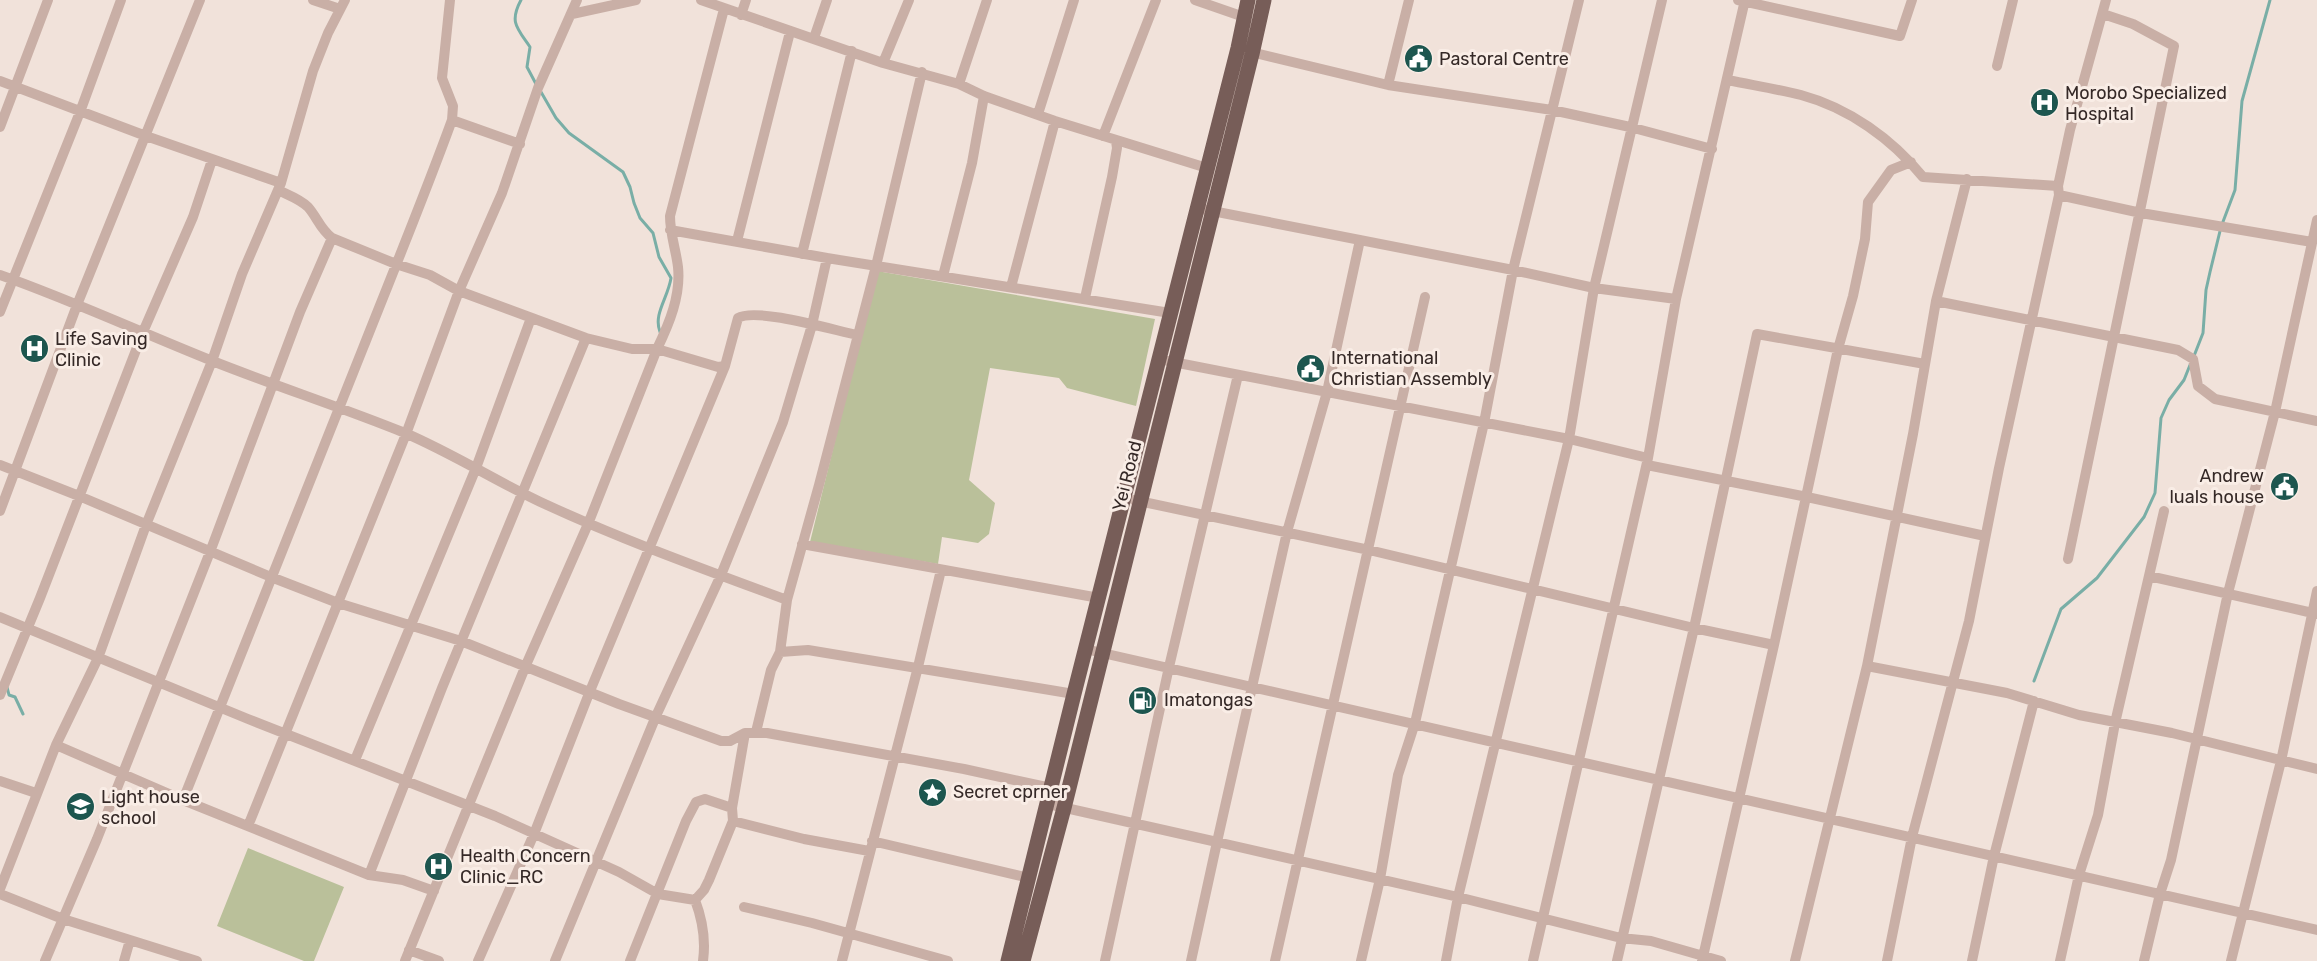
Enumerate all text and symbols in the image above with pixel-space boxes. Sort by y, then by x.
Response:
public building icon: Pastoral Centre [1402,43,1434,75]
place label: Pastoral Centre [1439,48,1569,70]
place label: Morobo Specialized Hospital [2065,82,2227,125]
hospital icon: Morobo Specialized Hospital [2028,87,2060,119]
place label: Life Saving Clinic [55,328,148,371]
hospital icon: Life Saving Clinic [18,333,50,365]
place label: International Christian Assembly [1331,347,1492,390]
public building icon: International Christian Assembly [1294,352,1326,384]
street label: Yei Road [1108,439,1146,513]
place label: Andrew luals house [2170,465,2264,508]
public building icon: Andrew luals house [2269,470,2301,502]
fuel station icon: Imatongas [1127,684,1159,716]
place label: Imatongas [1164,689,1253,711]
place icon: Secret cprner [916,776,948,808]
place label: Secret cprner [953,781,1068,803]
place label: Light house school [101,786,200,829]
school or university icon: Light house school [64,791,96,823]
place label: Health Concern Clinic_RC [460,845,591,888]
hospital icon: Health Concern Clinic_RC [423,850,455,882]

